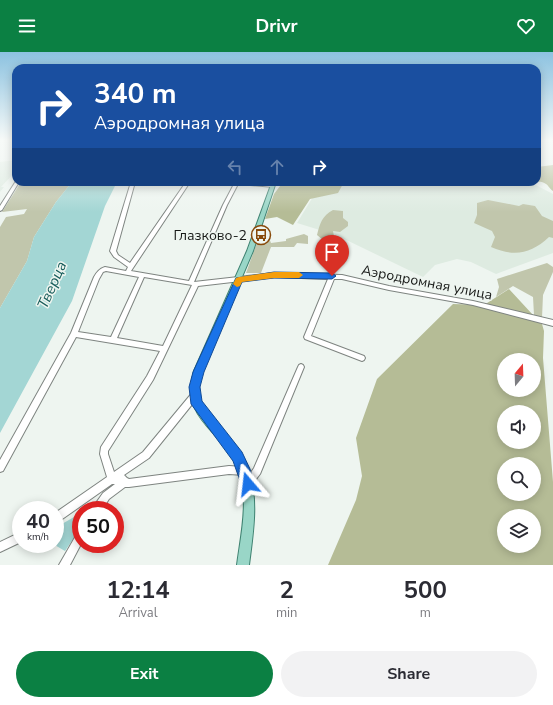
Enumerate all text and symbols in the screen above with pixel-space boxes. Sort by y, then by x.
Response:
text: Drivr [256,14,297,38]
icon: menu [16,15,38,37]
icon: heart [515,15,537,37]
text: 340 m [94,75,177,113]
icon: right [28,80,80,132]
text: Аэродромная улица [94,111,265,135]
icon: left [224,156,246,178]
icon: ahead [266,156,288,178]
icon: right [308,156,330,178]
bus stop icon: Глазково-2 [250,224,272,246]
place label: Глазково-2 [173,226,247,245]
pin [315,235,349,276]
icon: arrive [321,241,343,263]
water label: Тверца [33,258,71,312]
street label: Аэродромная улица [360,260,494,305]
north arrow [497,353,541,397]
map controls [497,353,541,553]
button: sound [497,405,541,449]
button: search [497,457,541,501]
position arrow [227,463,269,505]
speed limit sign: 50 [72,501,124,553]
text: 40 [26,508,50,535]
button: layers [497,509,541,553]
text: km/h [27,530,49,544]
text: 12:14 [106,574,170,606]
text: 2 [279,574,294,606]
text: 500 [404,574,447,606]
text: Arrival [118,604,158,622]
text: min [276,604,297,622]
text: m [420,604,431,622]
button: Exit [16,651,273,697]
button: Share [281,651,537,697]

